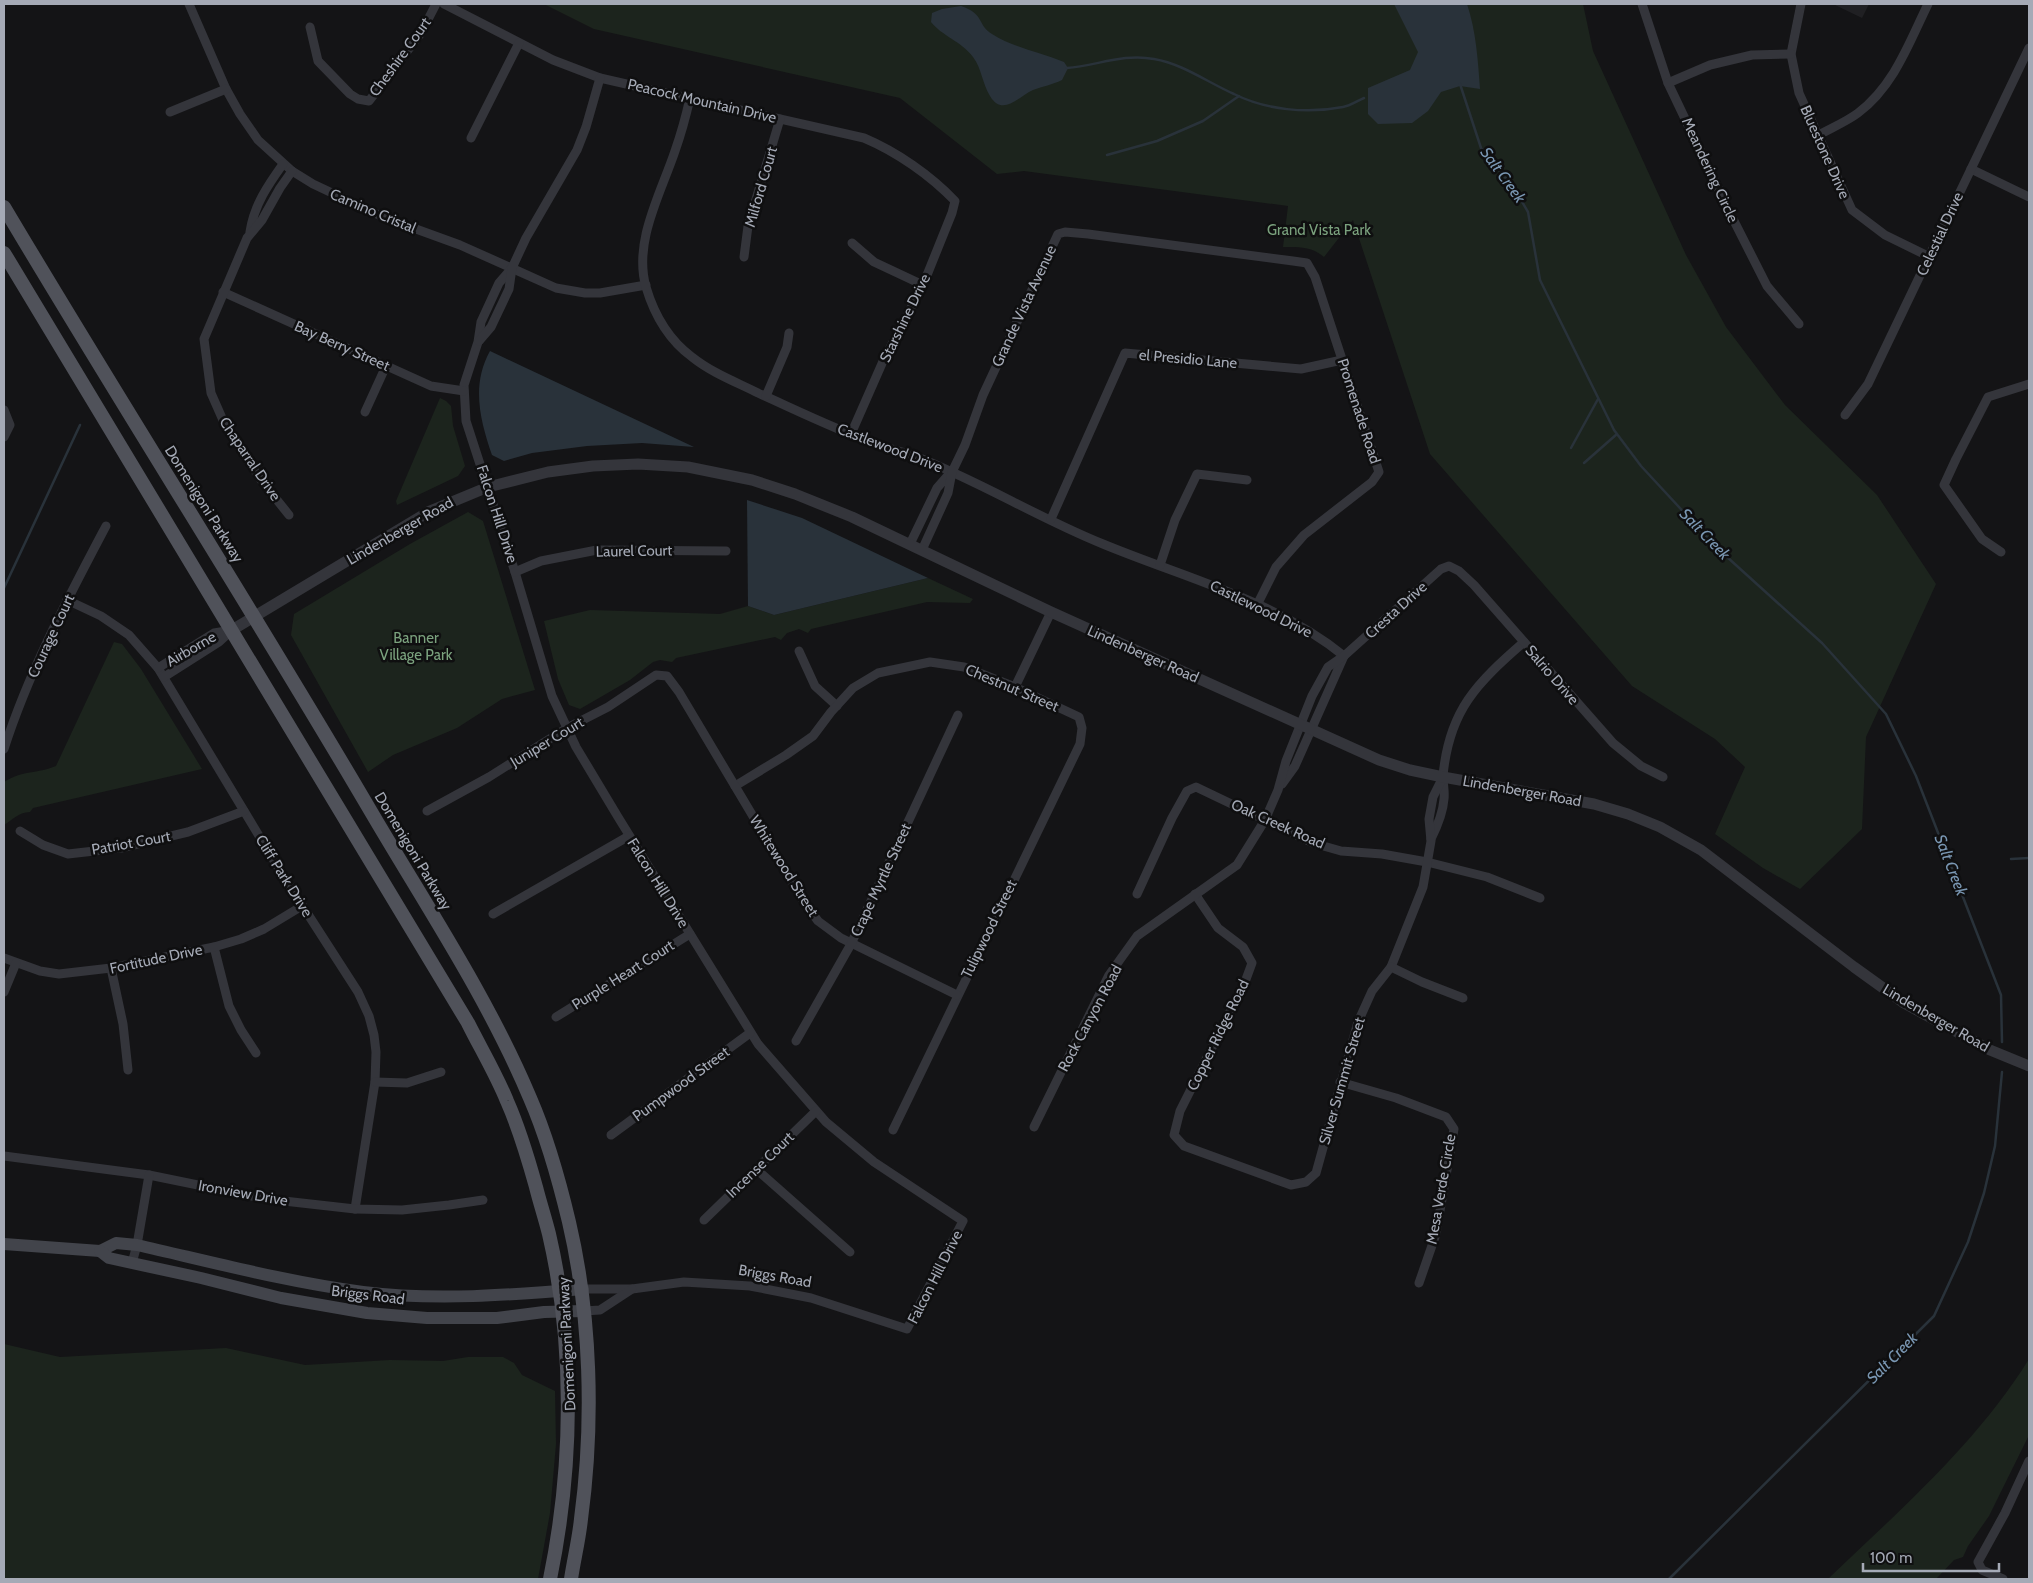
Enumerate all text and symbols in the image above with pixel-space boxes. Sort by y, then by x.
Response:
street label: Cheshire Court [365,14,435,100]
street label: Peacock Mountain Drive [626,75,779,127]
street label: Bluestone Drive [1796,102,1854,202]
street label: Meandering Circle [1678,115,1742,226]
water label: Salt Creek [1476,143,1530,208]
street label: Milford Court [741,145,781,229]
street label: Camino Cristal [327,185,419,237]
street label: Celestial Drive [1913,189,1967,279]
park label: Grand Vista Park [1267,221,1371,239]
street label: Grande Vista Avenue [988,242,1060,370]
street label: Starshine Drive [876,271,934,365]
street label: Bay Berry Street [292,317,392,375]
street label: el Presidio Lane [1138,346,1238,372]
street label: Promenade Road [1334,356,1384,466]
street label: Chaparral Drive [215,414,285,505]
street label: Castlewood Drive [835,420,946,476]
street label: Domenigoni Parkway [161,442,247,566]
street label: Falcon Hill Drive [473,463,521,566]
street label: Lindenberger Road [344,493,456,569]
water label: Salt Creek [1676,504,1735,565]
street label: Laurel Court [596,541,672,561]
street label: Castlewood Drive [1207,576,1315,642]
street label: Cresta Drive [1361,577,1431,642]
street label: Courage Court [24,591,78,681]
street label: Lindenberger Road [1085,621,1201,687]
street label: Airborne [163,627,219,670]
park label: Banner Village Park [380,629,453,664]
street label: Salrio Drive [1521,642,1583,709]
street label: Chestnut Street [963,660,1061,716]
street label: Juniper Court [506,713,587,771]
street label: Lindenberger Road [1461,772,1583,810]
street label: Domenigoni Parkway [371,789,456,914]
street label: Oak Creek Road [1228,795,1328,853]
street label: Whitewood Street [746,812,822,920]
street label: Crape Myrtle Street [847,821,915,939]
street label: Patriot Court [90,827,172,859]
street label: Cliff Park Drive [252,832,317,921]
water label: Salt Creek [1931,832,1972,899]
street label: Falcon Hill Drive [623,835,693,931]
street label: Tulipwood Street [957,877,1021,981]
street label: Purple Heart Court [568,936,678,1014]
street label: Fortitude Drive [108,940,204,978]
street label: Rock Canyon Road [1054,961,1126,1075]
street label: Copper Ridge Road [1183,977,1253,1093]
street label: Lindenberger Road [1880,980,1992,1056]
street label: Silver Summit Street [1315,1015,1369,1147]
street label: Pumpwood Street [629,1043,733,1125]
street label: Incense Court [722,1128,798,1202]
street label: Mesa Verde Circle [1422,1132,1460,1246]
street label: Ironview Drive [197,1176,290,1210]
street label: Falcon Hill Drive [904,1227,966,1327]
street label: Briggs Road [737,1261,813,1291]
street label: Domenigoni Parkway [554,1276,580,1412]
street label: Briggs Road [330,1282,406,1308]
water label: Salt Creek [1863,1328,1922,1387]
scale bar [1863,1540,1999,1572]
text: 100 m [1870,1549,1912,1567]

